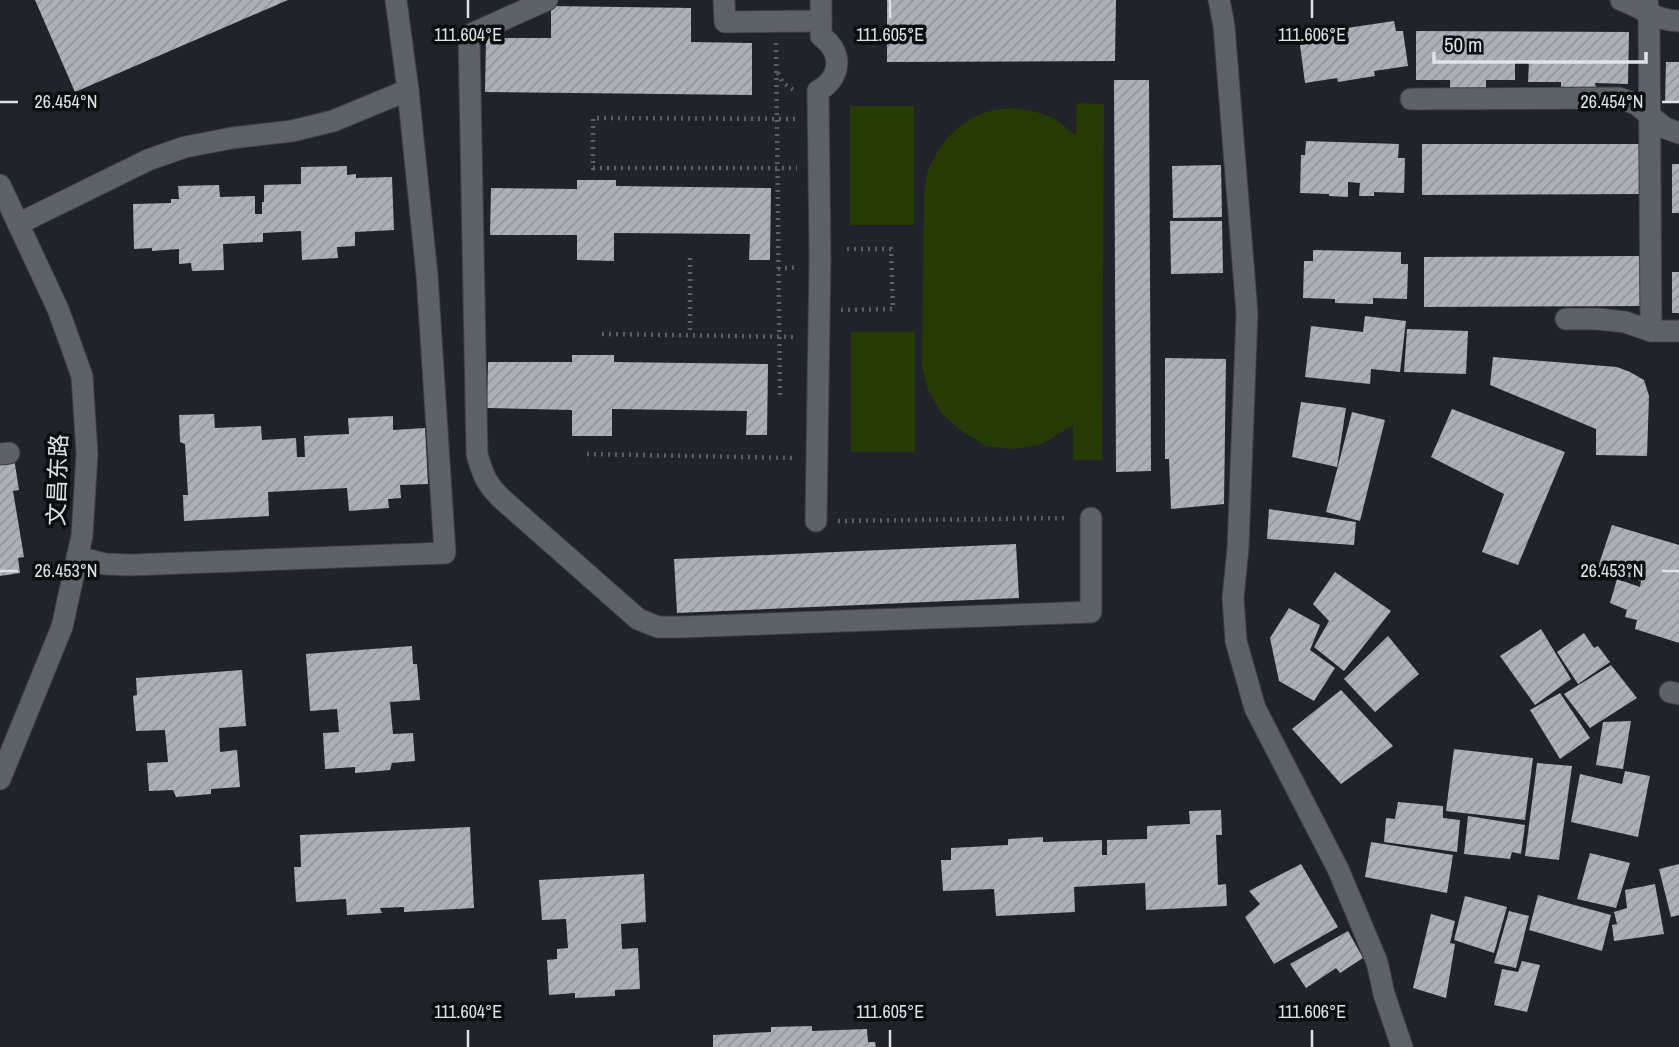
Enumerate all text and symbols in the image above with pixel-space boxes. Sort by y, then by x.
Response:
scale bar [1434,21,1646,65]
text: 111.604°E [434,22,502,47]
text: 111.605°E [856,22,924,47]
text: 111.606°E [1278,22,1346,47]
text: 50 m [1444,30,1482,59]
text: 26.454°N [35,89,98,114]
text: 26.454°N [1581,89,1644,114]
street label: 文昌东路 [40,433,74,527]
text: 26.453°N [35,558,98,583]
text: 26.453°N [1581,558,1644,583]
text: 111.604°E [434,999,502,1024]
text: 111.605°E [856,999,924,1024]
text: 111.606°E [1278,999,1346,1024]

